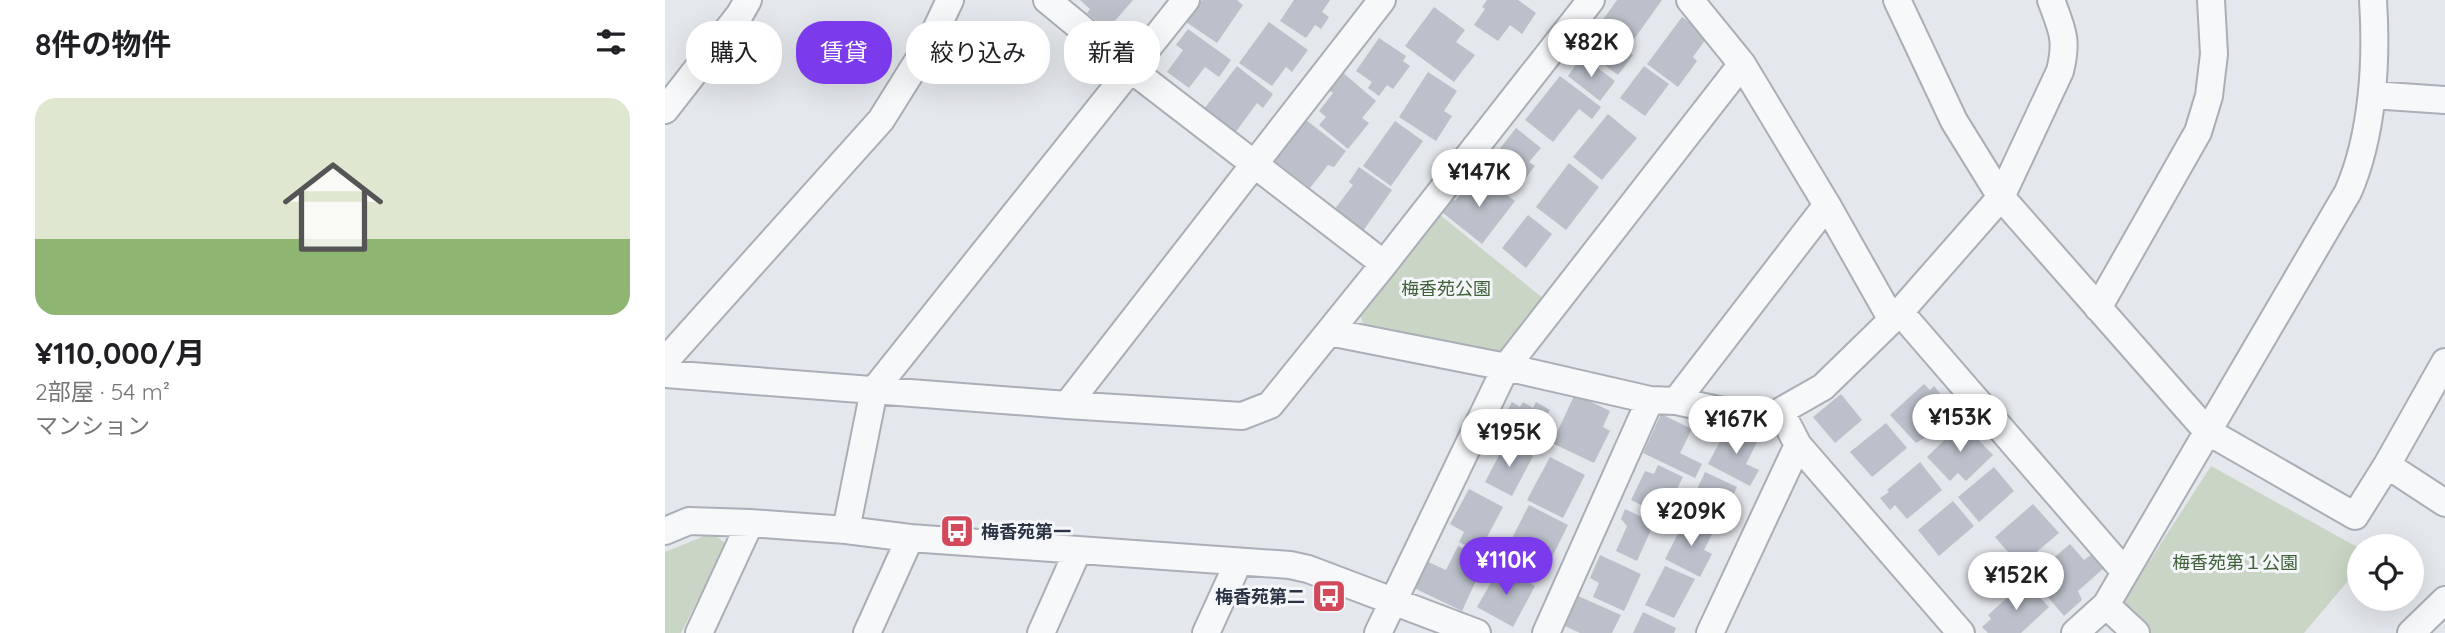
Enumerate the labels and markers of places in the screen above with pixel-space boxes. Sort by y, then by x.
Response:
pin: ¥82K [1550,20,1632,79]
pin: ¥147K [1430,150,1528,209]
pin: ¥153K [1911,394,2009,454]
pin: ¥167K [1687,396,1785,456]
pin: ¥195K [1460,410,1558,469]
pin: ¥209K [1642,489,1740,548]
bus stop icon: 梅香苑第一 [938,512,976,550]
place label: 梅香苑第一 [981,520,1071,543]
pin: ¥110K [1457,538,1555,597]
pin: ¥152K [1967,552,2065,612]
bus stop icon: 梅香苑第二 [1310,577,1348,615]
place label: 梅香苑第二 [1215,585,1305,608]

